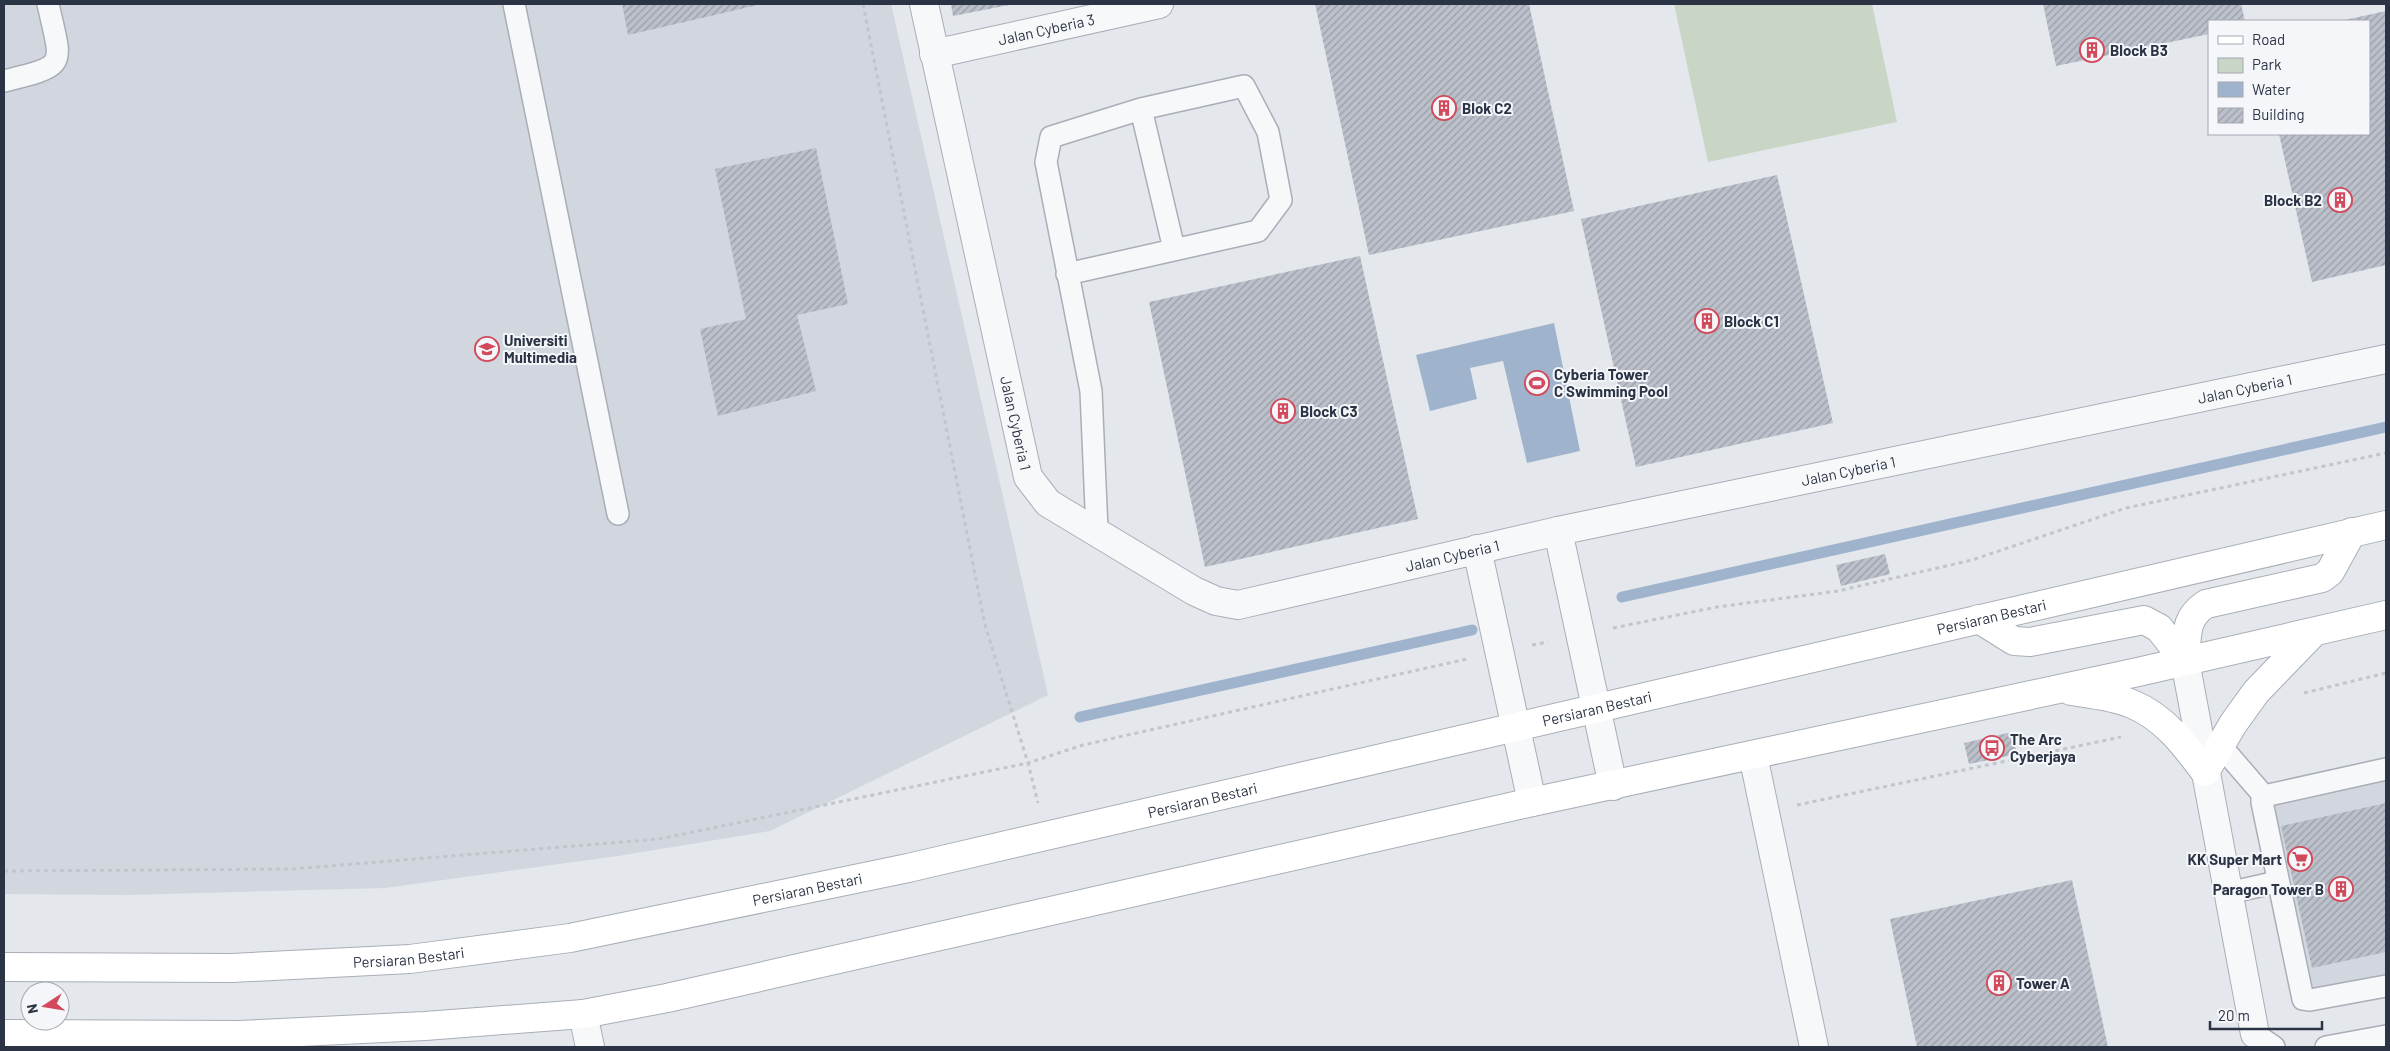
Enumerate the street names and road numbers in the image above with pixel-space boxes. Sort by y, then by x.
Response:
street label: Jalan Cyberia 3 [996,10,1096,49]
street label: Jalan Cyberia 1 [2196,370,2294,407]
street label: Jalan Cyberia 1 [997,374,1035,472]
street label: Jalan Cyberia 1 [1799,452,1897,489]
street label: Jalan Cyberia 1 [1403,536,1501,575]
street label: Persiaran Bestari [1935,595,2048,638]
street label: Persiaran Bestari [1540,687,1653,730]
street label: Persiaran Bestari [1146,778,1259,821]
street label: Persiaran Bestari [751,869,864,909]
street label: Persiaran Bestari [352,943,465,971]

